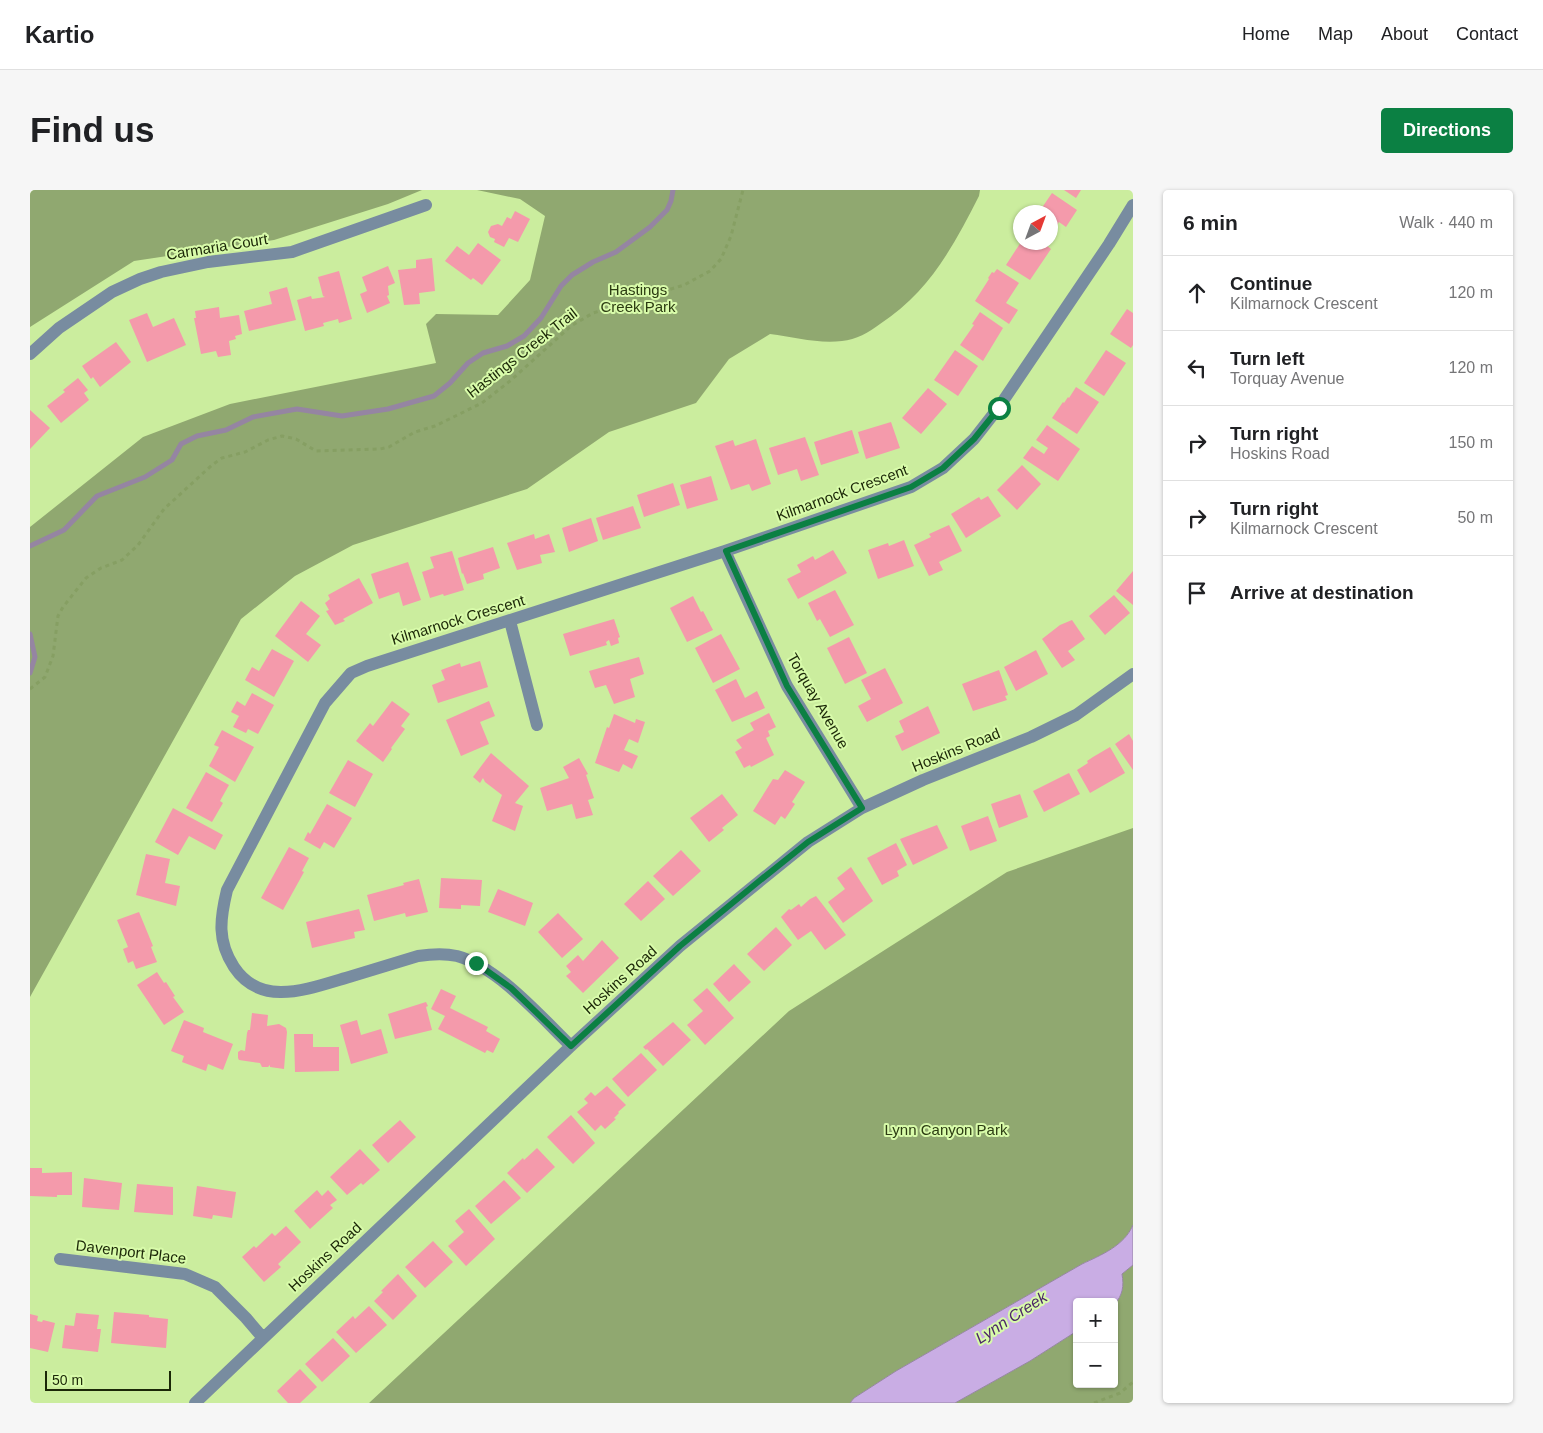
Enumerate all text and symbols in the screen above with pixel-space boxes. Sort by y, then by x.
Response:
text: Kartio [25,21,94,48]
text: Home [1242,24,1290,44]
text: Map [1318,24,1353,44]
text: About [1381,24,1428,44]
text: Contact [1456,24,1518,44]
button: Directions [1381,108,1513,153]
text: Find us [30,110,154,149]
north arrow [1013,205,1058,250]
text: 6 min [1183,211,1238,234]
text: Walk · 440 m [1399,214,1493,231]
street label: Carmaria Court [165,230,270,263]
text: Continue [1230,273,1312,294]
icon: ahead [1183,279,1211,307]
park label: Hastings Creek Park [600,281,676,315]
text: 120 m [1449,284,1493,301]
text: Kilmarnock Crescent [1230,295,1378,312]
street label: Hastings Creek Trail [463,304,580,401]
text: Turn left [1230,348,1305,369]
icon: left [1183,354,1211,382]
text: 120 m [1449,359,1493,376]
text: Torquay Avenue [1230,370,1344,387]
route start [988,397,1011,420]
text: Turn right [1230,423,1318,444]
icon: right [1183,429,1211,457]
text: 150 m [1449,434,1493,451]
text: Hoskins Road [1230,445,1330,462]
street label: Kilmarnock Crescent [774,461,911,524]
text: Turn right [1230,498,1318,519]
icon: right [1183,504,1211,532]
text: 50 m [1457,509,1493,526]
text: Kilmarnock Crescent [1230,520,1378,537]
icon: arrive [1183,579,1211,607]
text: Arrive at destination [1230,582,1414,603]
street label: Kilmarnock Crescent [389,591,527,648]
street label: Torquay Avenue [784,650,853,751]
street label: Hoskins Road [909,724,1002,775]
street label: Hoskins Road [579,942,660,1017]
route end [465,952,488,975]
park label: Lynn Canyon Park [885,1121,1008,1138]
street label: Hoskins Road [285,1219,365,1295]
street label: Davenport Place [75,1236,187,1267]
water label: Lynn Creek [972,1288,1051,1347]
map controls [1073,1298,1118,1388]
button: + [1073,1298,1118,1343]
button: − [1073,1343,1118,1388]
scale bar [45,1368,171,1391]
text: 50 m [52,1372,83,1388]

